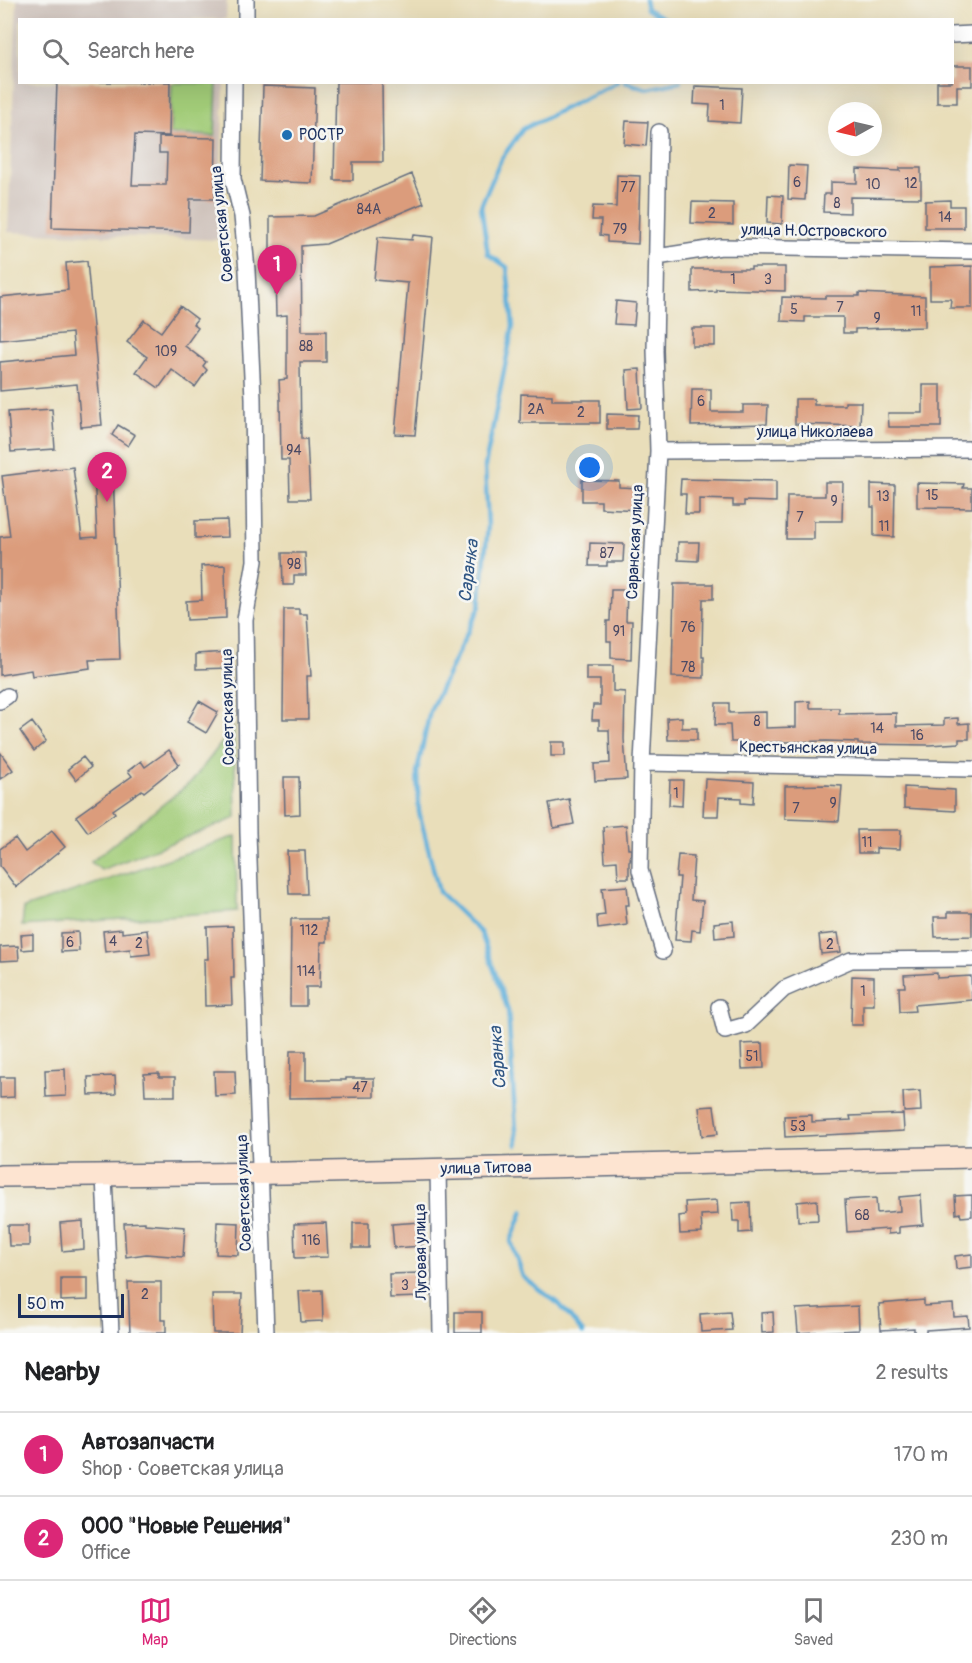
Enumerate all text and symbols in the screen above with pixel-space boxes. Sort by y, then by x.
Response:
search box [18,18,954,84]
icon: search [39,35,72,68]
text: Search here [87,37,194,65]
house number: 1 [719,97,725,114]
north arrow [828,102,882,156]
place label: РОСТР [299,125,344,145]
marker: РОСТР [280,128,294,142]
street label: Советская улица [206,165,238,283]
house number: 6 [793,174,801,191]
house number: 12 [904,175,918,192]
house number: 10 [865,176,881,193]
house number: 77 [621,179,636,196]
house number: 8 [833,195,841,212]
house number: 84А [357,201,381,218]
house number: 2 [708,205,716,222]
house number: 14 [938,209,952,226]
street label: улица Н.Островского [740,220,888,242]
house number: 79 [613,221,627,238]
pin: 1 [258,246,296,295]
house number: 1 [730,271,736,288]
house number: 3 [764,271,772,288]
house number: 7 [836,299,844,316]
house number: 5 [790,301,798,318]
house number: 11 [911,303,921,320]
house number: 9 [873,310,881,327]
house number: 88 [299,338,313,355]
house number: 109 [155,343,177,360]
house number: 6 [697,393,705,410]
house number: 2А [528,401,544,418]
house number: 2 [577,404,585,421]
street label: улица Николаева [756,422,873,442]
house number: 94 [286,442,302,459]
pin: 2 [88,452,126,502]
your location [575,453,604,482]
street label: Саранская улица [622,484,648,600]
house number: 15 [925,487,939,504]
house number: 13 [876,488,890,505]
house number: 9 [830,493,838,510]
house number: 7 [796,509,804,526]
house number: 11 [879,518,889,535]
water label: Саранка [454,537,484,604]
house number: 87 [600,545,615,562]
house number: 98 [287,556,301,573]
house number: 76 [680,619,696,636]
house number: 91 [613,623,625,640]
street label: Советская улица [217,648,239,766]
house number: 78 [681,659,695,676]
house number: 8 [753,713,761,730]
house number: 14 [870,720,884,737]
house number: 16 [910,727,924,744]
street label: Крестьянская улица [739,737,877,759]
house number: 1 [673,785,679,802]
house number: 9 [829,795,837,812]
house number: 7 [792,800,800,817]
house number: 11 [862,834,872,851]
house number: 112 [300,922,319,939]
house number: 4 [109,933,117,950]
house number: 6 [66,934,74,951]
house number: 2 [135,935,143,952]
house number: 2 [826,936,834,953]
house number: 114 [296,963,316,980]
house number: 1 [860,983,866,1000]
water label: Саранка [484,1024,512,1090]
house number: 51 [745,1048,759,1065]
house number: 47 [352,1079,368,1096]
house number: 53 [790,1118,806,1135]
street label: Советская улица [232,1134,256,1252]
street label: улица Титова [439,1157,532,1179]
street label: Луговая улица [410,1204,432,1301]
house number: 68 [854,1207,870,1224]
house number: 116 [301,1232,321,1249]
house number: 3 [401,1277,409,1294]
house number: 2 [141,1286,149,1303]
scale bar [18,1291,124,1318]
text: 50 m [27,1294,64,1314]
text: Nearby [24,1356,100,1388]
text: 2 results [876,1360,948,1385]
text: Автозапчасти [81,1428,214,1456]
text: 1 [40,1442,47,1467]
text: 170 m [894,1442,948,1467]
text: Shop · Советская улица [81,1456,284,1481]
text: ООО "Новые Решения" [81,1512,291,1540]
text: 2 [38,1526,49,1551]
text: 230 m [891,1526,948,1551]
text: Office [81,1540,130,1565]
tab: Map [139,1594,172,1650]
tab: Directions [449,1594,517,1650]
tab: Saved [794,1594,833,1650]

